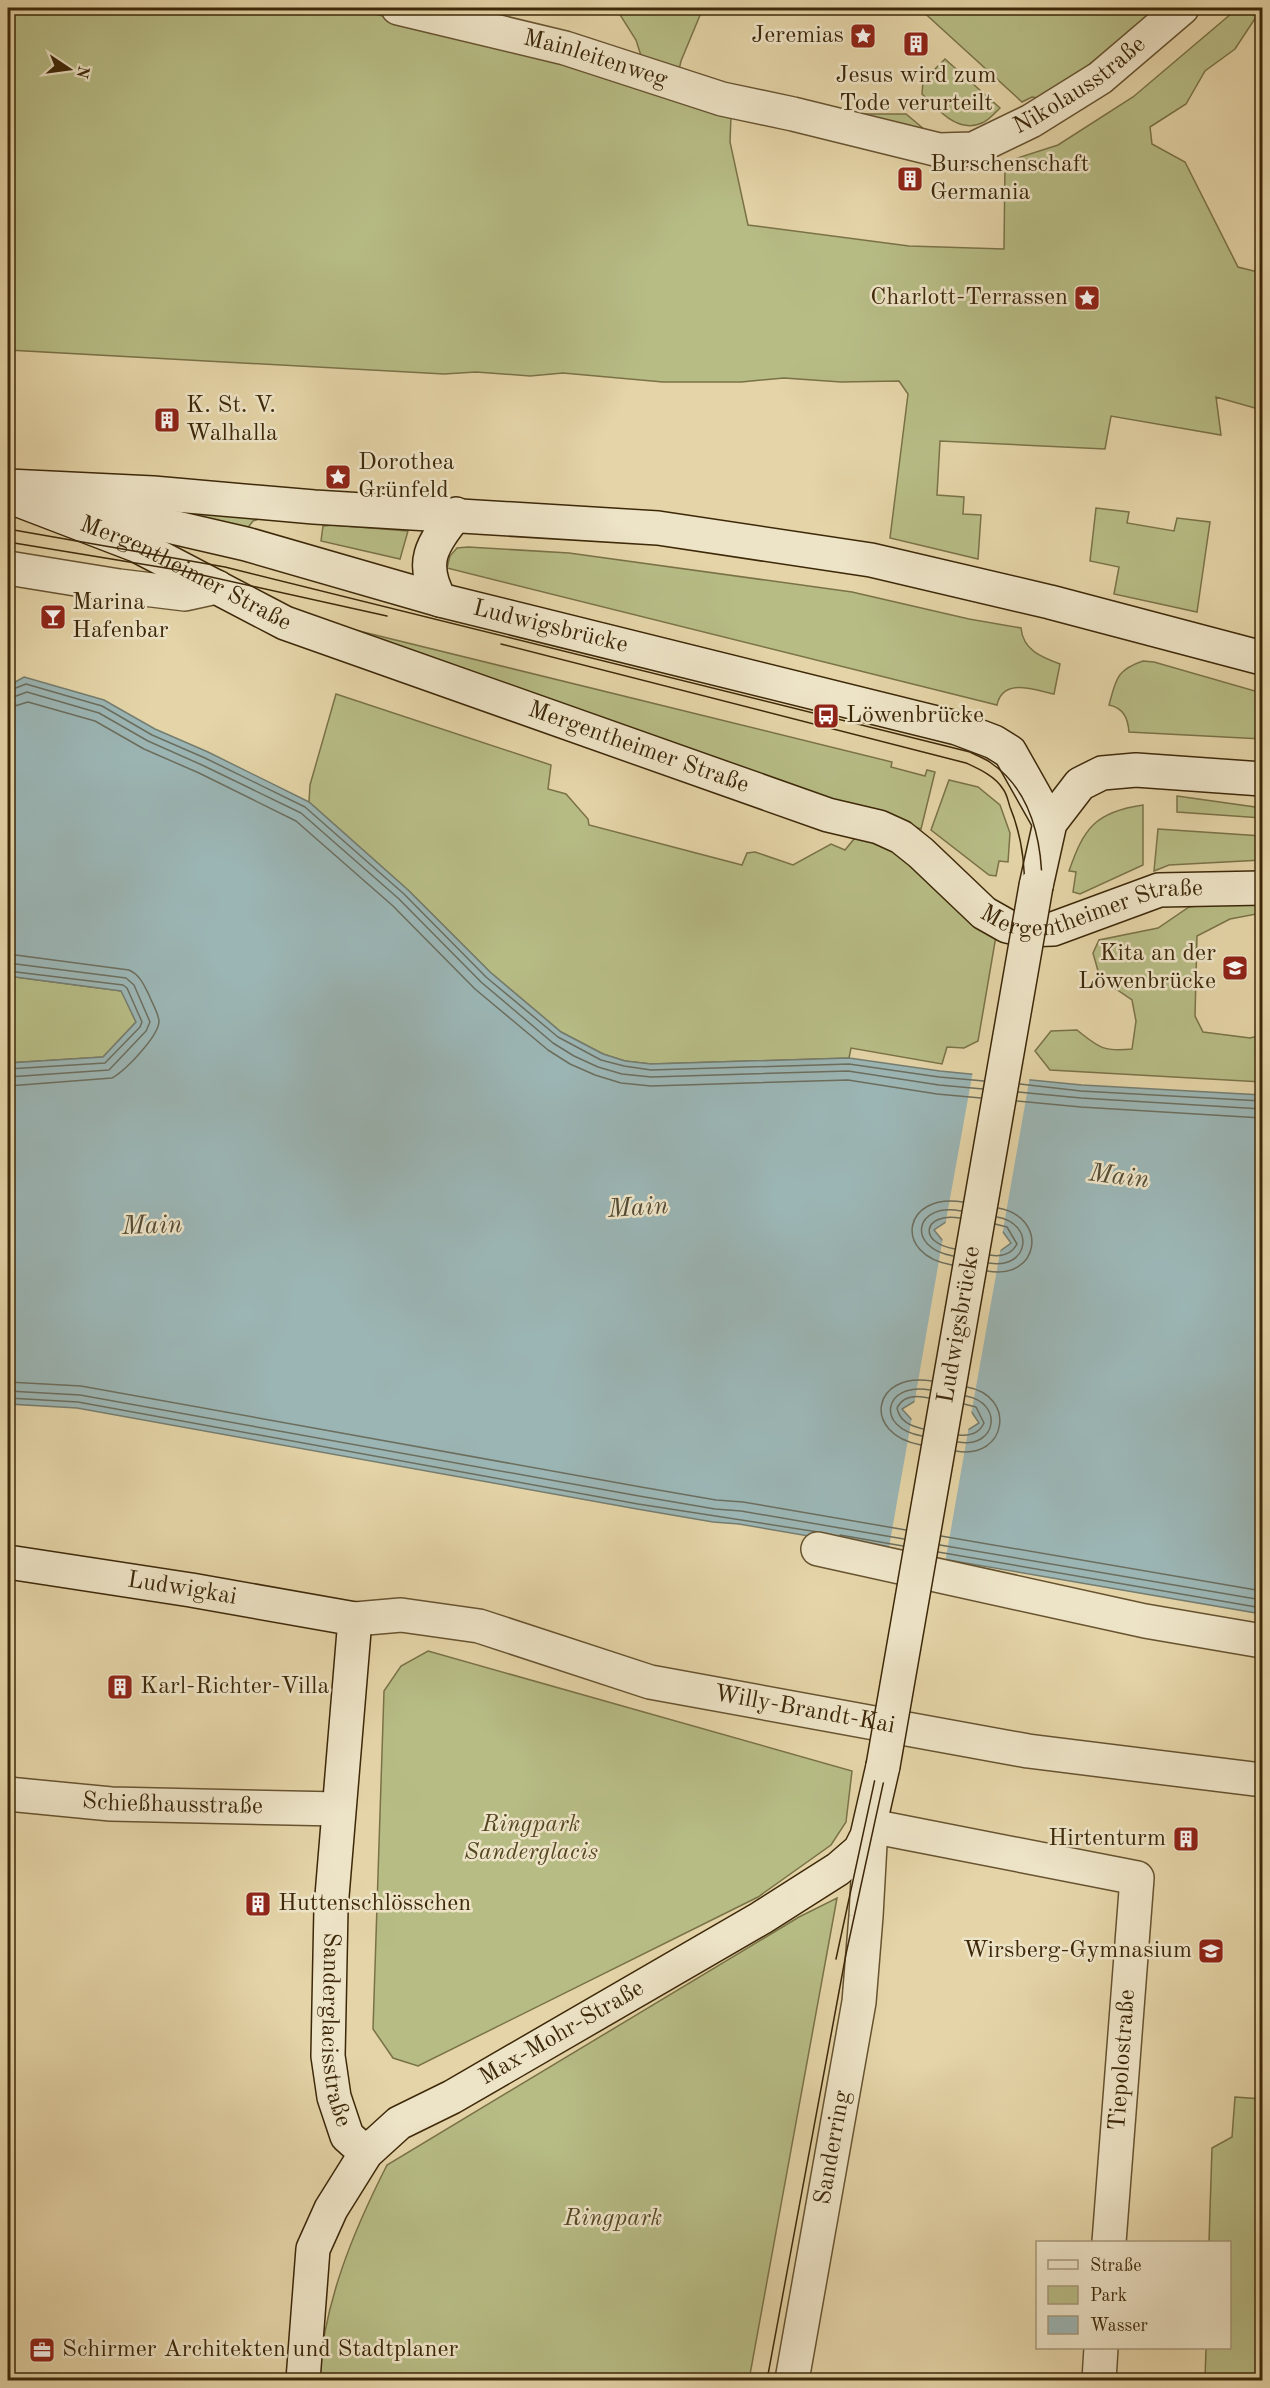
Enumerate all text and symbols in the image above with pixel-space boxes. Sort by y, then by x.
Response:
place icon: Jeremias [848,21,878,51]
place label: Jeremias [751,24,844,48]
street label: Mainleitenweg [521,26,670,92]
building icon: Jesus wird zum Tode verurteilt [901,29,931,59]
street label: Nikolausstraße [1010,32,1150,140]
north arrow [39,39,99,99]
text: N [72,64,91,80]
place label: Jesus wird zum Tode verurteilt [836,64,997,116]
place label: Burschenschaft Germania [930,153,1089,205]
building icon: Burschenschaft Germania [895,164,925,194]
place icon: Charlott-Terrassen [1072,283,1102,313]
place label: Charlott-Terrassen [870,286,1068,310]
place label: K. St. V. Walhalla [186,394,278,446]
building icon: K. St. V. Walhalla [152,405,182,435]
place label: Dorothea Grünfeld [358,451,455,503]
place icon: Dorothea Grünfeld [323,462,353,492]
street label: Mergentheimer Straße [76,513,295,636]
place label: Marina Hafenbar [72,591,169,643]
street label: Ludwigsbrücke [470,597,630,658]
bar icon: Marina Hafenbar [38,602,68,632]
street label: Mergentheimer Straße [525,698,752,798]
bus stop icon: Löwenbrücke [811,701,841,731]
place label: Löwenbrücke [846,704,984,728]
street label: Mergentheimer Straße [976,877,1203,942]
place label: Kita an der Löwenbrücke [1078,942,1216,994]
school or university icon: Kita an der Löwenbrücke [1220,953,1250,983]
water label: Main [1086,1160,1151,1194]
water label: Main [606,1193,669,1223]
water label: Main [120,1212,183,1240]
street label: Ludwigsbrücke [934,1244,985,1405]
street label: Ludwigkai [126,1568,238,1610]
building icon: Karl-Richter-Villa [105,1672,135,1702]
place label: Karl-Richter-Villa [140,1675,329,1699]
street label: Willy-Brandt-Kai [712,1682,897,1738]
street label: Schießhausstraße [81,1789,263,1819]
park label: Ringpark Sanderglacis [464,1813,598,1865]
building icon: Hirtenturm [1171,1824,1201,1854]
place label: Hirtenturm [1048,1827,1166,1851]
building icon: Huttenschlösschen [243,1889,273,1919]
place label: Huttenschlösschen [278,1892,471,1916]
street label: Sanderglacisstraße [316,1932,355,2130]
school or university icon: Wirsberg-Gymnasium [1196,1936,1226,1966]
place label: Wirsberg-Gymnasium [963,1939,1192,1963]
street label: Max-Mohr-Straße [476,1976,648,2090]
street label: Tiepolostraße [1106,1989,1140,2131]
street label: Sanderring [811,2089,855,2207]
park label: Ringpark [563,2207,662,2231]
legend [1036,2241,1231,2349]
text: Straße [1090,2257,1141,2275]
text: Park [1090,2287,1127,2305]
text: Wasser [1090,2317,1149,2335]
office icon: Schirmer Architekten und Stadtplaner [27,2335,57,2365]
place label: Schirmer Architekten und Stadtplaner [62,2338,458,2362]

